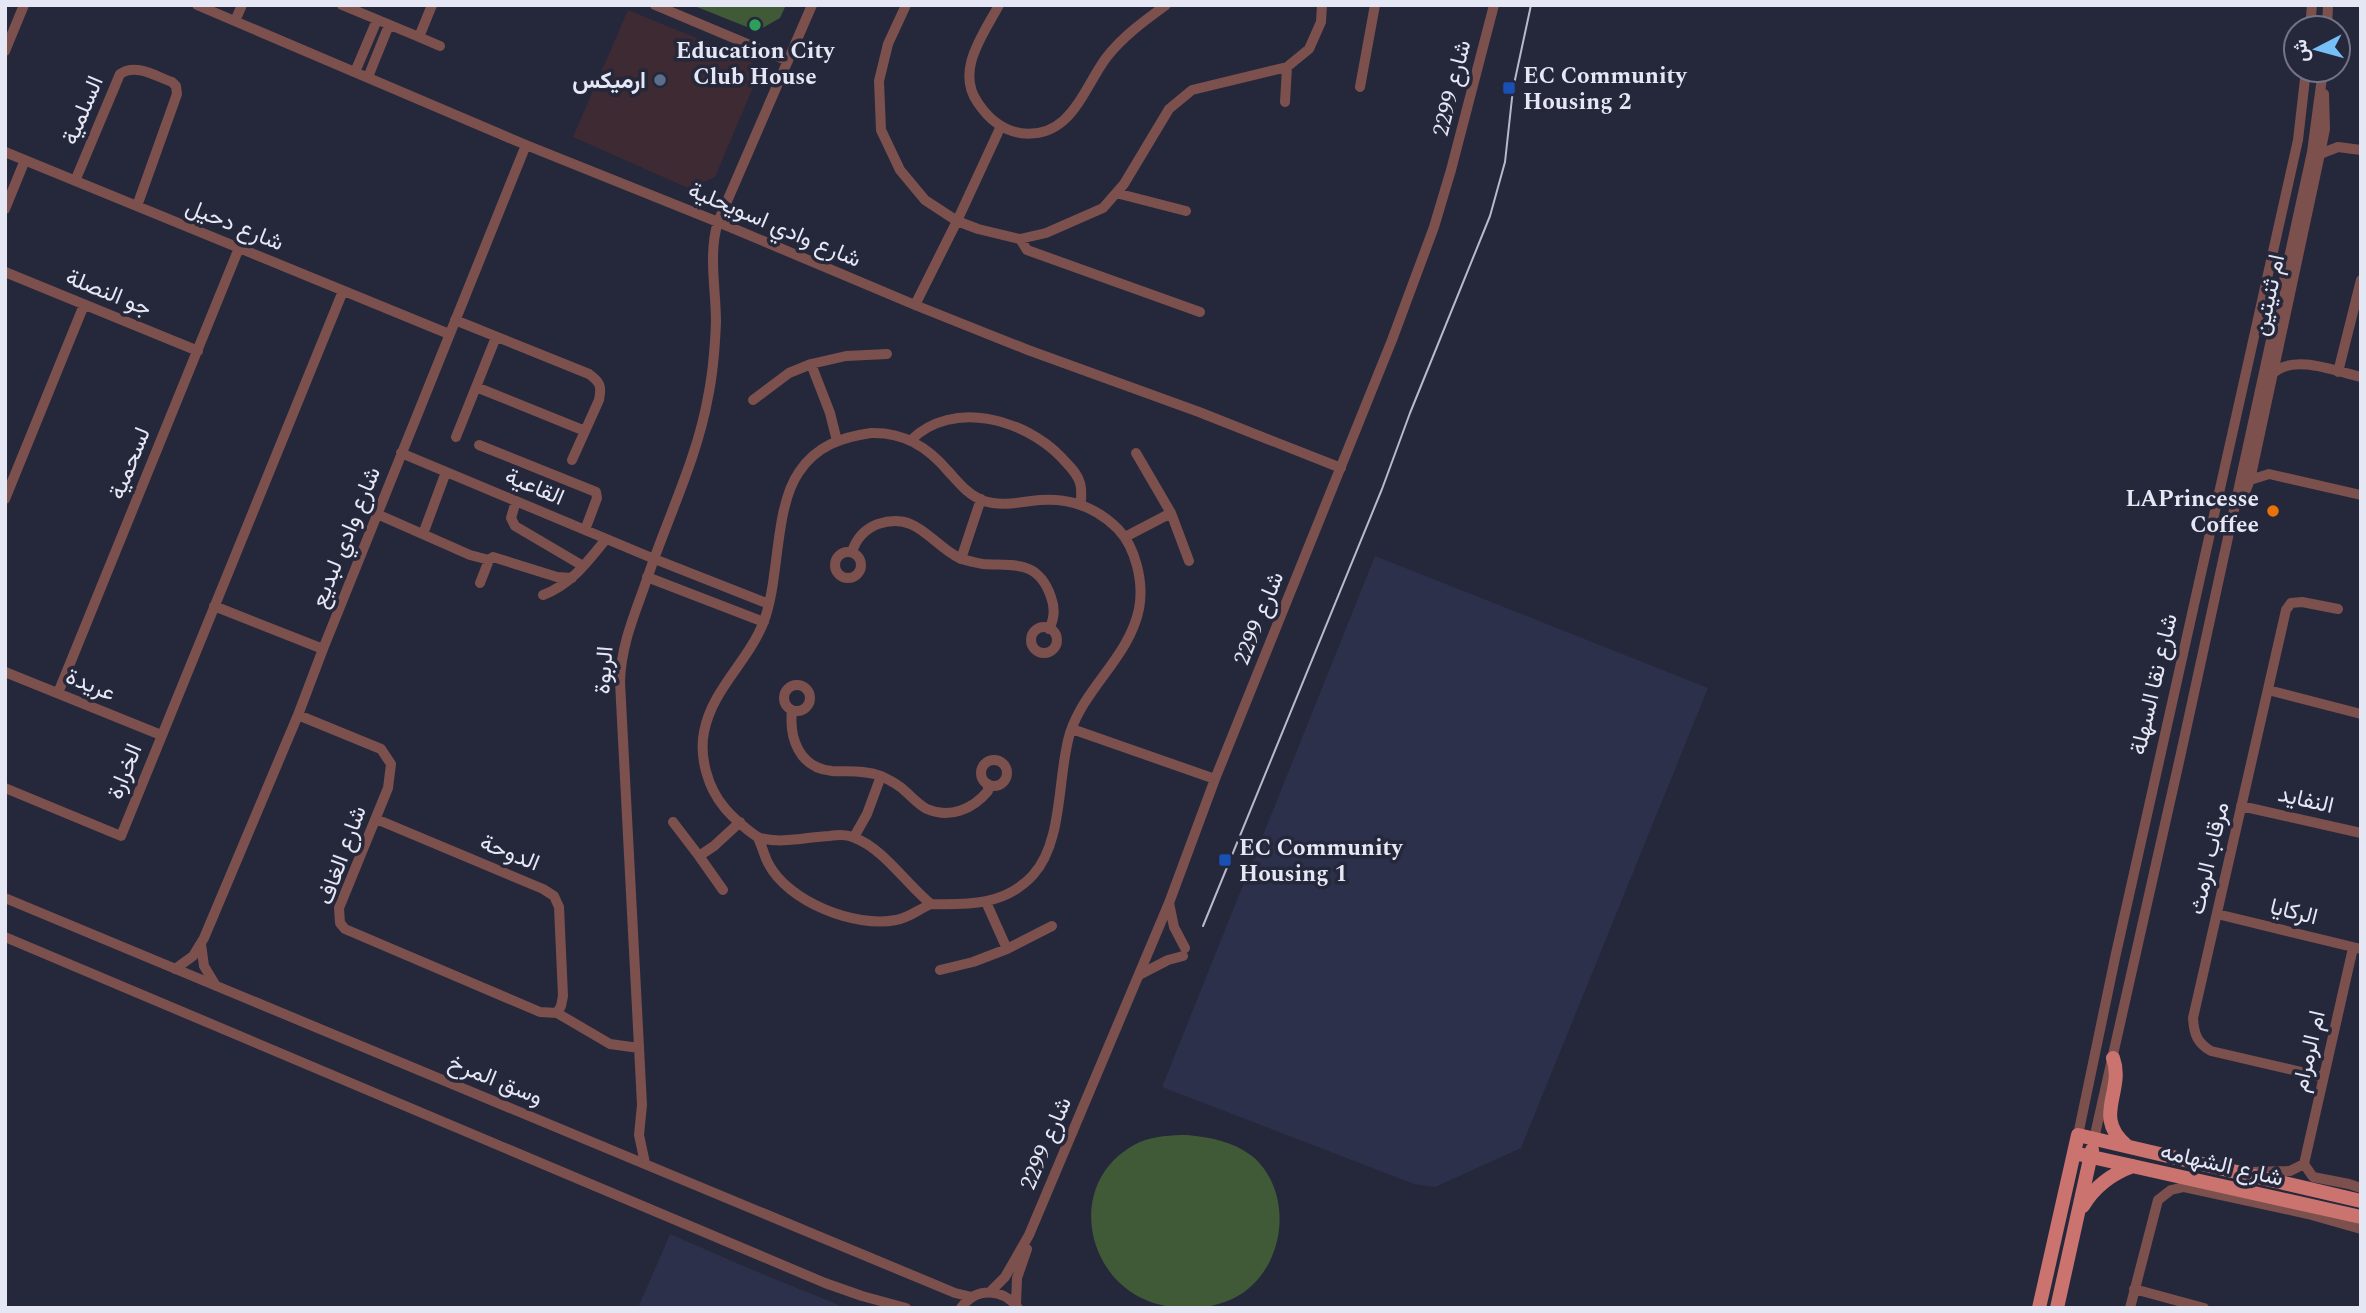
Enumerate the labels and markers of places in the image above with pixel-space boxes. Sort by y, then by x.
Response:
marker: Education City Club House [747,17,763,33]
place label: Education City Club House [676,34,835,95]
place label: EC Community Housing 2 [1523,59,1687,120]
place label: ارميكس [572,64,646,99]
marker: ارميكس [652,72,668,88]
marker: EC Community Housing 2 [1501,80,1517,96]
place label: LAPrincesse Coffee [2125,482,2259,543]
marker: LAPrincesse Coffee [2265,503,2281,519]
place label: EC Community Housing 1 [1239,831,1403,892]
marker: EC Community Housing 1 [1217,852,1233,868]

